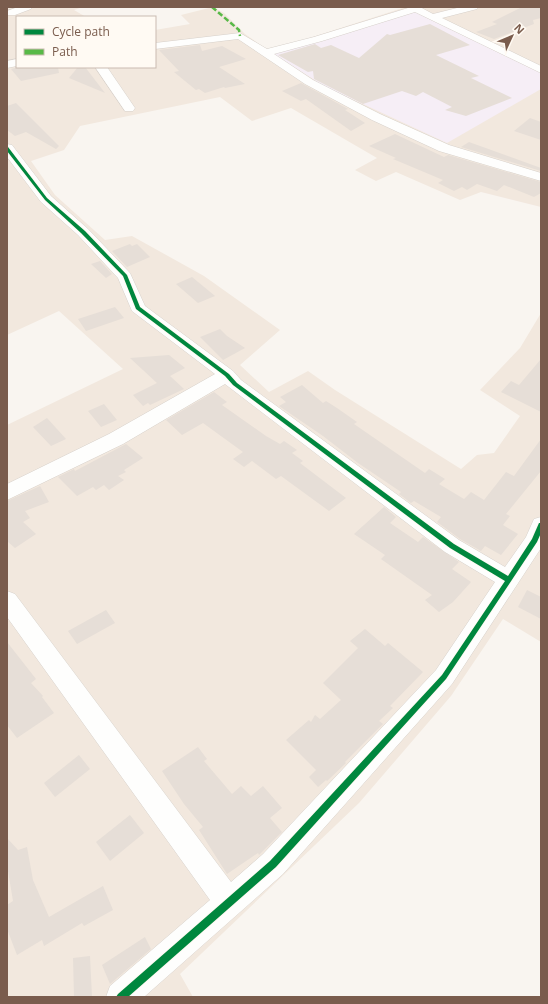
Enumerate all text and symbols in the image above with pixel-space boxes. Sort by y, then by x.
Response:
legend [16,16,156,68]
north arrow [492,16,532,56]
text: N [511,20,528,37]
text: Cycle path [52,23,110,40]
text: Path [52,43,78,60]

